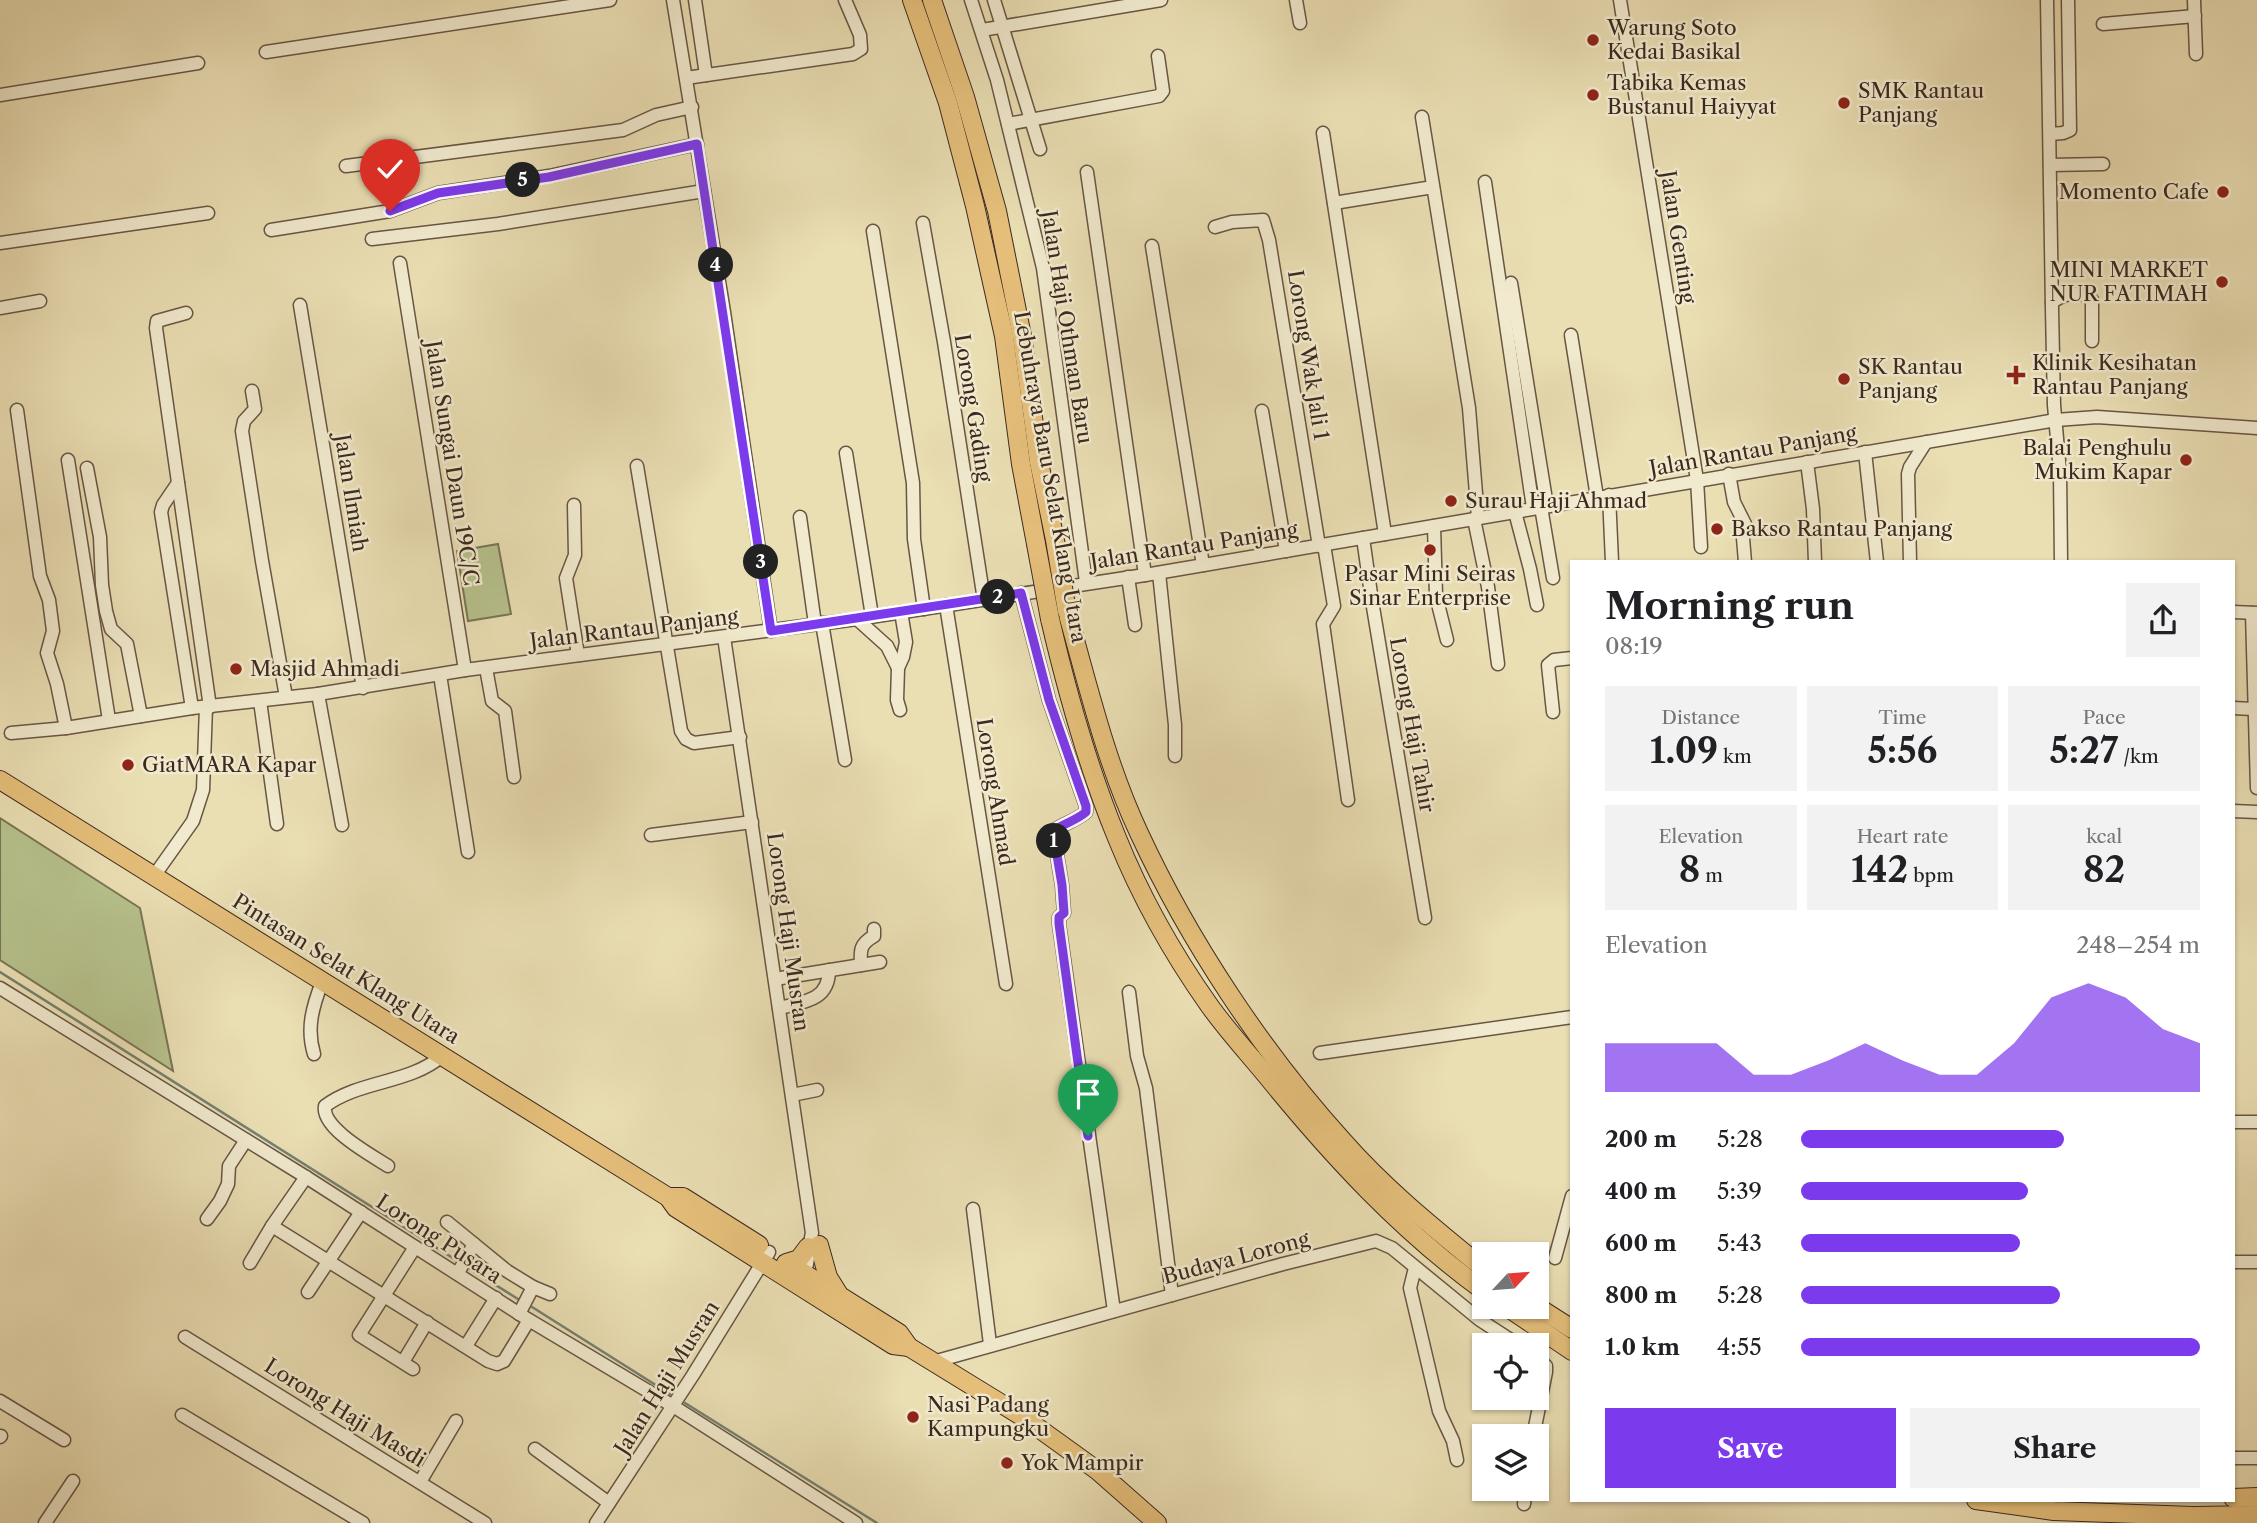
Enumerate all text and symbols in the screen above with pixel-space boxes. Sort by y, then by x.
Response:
place label: Warung Soto Kedai Basikal [1606,15,1741,64]
marker: Warung Soto Kedai Basikal [1585,32,1601,48]
place label: Tabika Kemas Bustanul Haiyyat [1607,70,1777,119]
place label: SMK Rantau Panjang [1858,78,1984,127]
marker: Tabika Kemas Bustanul Haiyyat [1585,87,1601,103]
marker: SMK Rantau Panjang [1836,95,1852,111]
pin [360,139,420,211]
icon: check [371,150,409,188]
pin: 5 [505,162,540,198]
street label: Jalan Genting [1655,166,1701,306]
text: 5 [517,168,528,191]
place label: Momento Cafe [2059,179,2209,204]
marker: Momento Cafe [2215,184,2231,200]
street label: Jalan Haji Othman Baru [1036,205,1098,446]
pin: 4 [698,247,734,282]
text: 4 [710,253,721,276]
place label: MINI MARKET NUR FATIMAH [2049,257,2208,306]
street label: Lorong Wak Jali 1 [1283,268,1334,442]
marker: MINI MARKET NUR FATIMAH [2214,274,2230,290]
street label: Lebuhraya Baru Selat Klang Utara [1009,309,1092,646]
street label: Lorong Gading [949,332,998,485]
street label: Jalan Sungai Daun 19C/C [420,336,484,587]
place label: Klinik Kesihatan Rantau Panjang [2032,350,2197,399]
place label: SK Rantau Panjang [1858,354,1963,403]
marker: Klinik Kesihatan Rantau Panjang [2006,365,2026,385]
marker: SK Rantau Panjang [1836,371,1852,387]
street label: Jalan Rantau Panjang [1644,420,1859,482]
street label: Jalan Ilmiah [329,429,373,553]
place label: Balai Penghulu Mukim Kapar [2022,435,2172,484]
marker: Balai Penghulu Mukim Kapar [2178,452,2194,468]
place label: Surau Haji Ahmad [1465,488,1647,513]
marker: Surau Haji Ahmad [1443,493,1459,509]
place label: Bakso Rantau Panjang [1731,516,1953,541]
street label: Jalan Rantau Panjang [1085,517,1300,575]
marker: Bakso Rantau Panjang [1709,521,1725,537]
marker: Pasar Mini Seiras Sinar Enterprise [1422,542,1438,558]
pin: 3 [744,544,778,580]
text: 3 [755,550,766,573]
place label: Pasar Mini Seiras Sinar Enterprise [1344,561,1516,610]
pin: 2 [981,580,1016,614]
text: Morning run [1605,582,1854,629]
button: share [2126,583,2200,657]
text: 2 [992,585,1003,608]
street label: Jalan Rantau Panjang [525,603,741,654]
text: 08:19 [1605,632,1663,660]
street label: Lorong Haji Tahir [1385,635,1440,815]
place label: Masjid Ahmadi [250,656,400,681]
marker: Masjid Ahmadi [228,661,244,677]
text: Distance [1662,706,1740,729]
text: Time [1878,706,1927,729]
text: Pace [2083,706,2126,729]
street label: Lorong Ahmad [971,716,1020,868]
text: 1.09 [1650,729,1718,772]
text: 5:56 [1868,729,1937,772]
text: 5:27 [2050,729,2118,772]
text: km [1718,745,1752,768]
text: /km [2118,745,2159,768]
place label: GiatMARA Kapar [142,752,317,777]
marker: GiatMARA Kapar [120,757,136,773]
pin: 1 [1036,824,1072,858]
text: Elevation [1658,825,1743,848]
text: Heart rate [1857,825,1948,848]
text: kcal [2086,825,2122,848]
text: 1 [1049,829,1058,852]
street label: Lorong Haji Musran [762,831,815,1033]
text: 8 [1679,848,1700,891]
text: 142 [1851,848,1908,891]
text: 82 [2083,848,2125,891]
text: m [1700,864,1723,887]
text: bpm [1908,864,1954,887]
street label: Pintasan Selat Klang Utara [228,888,465,1049]
text: Elevation [1605,931,1708,959]
text: 248–254 m [2076,931,2200,959]
pin [1058,1064,1118,1136]
icon: arrive [1069,1075,1107,1113]
text: 200 m [1605,1125,1677,1153]
text: 5:28 [1717,1125,1763,1153]
text: 400 m [1605,1177,1677,1205]
text: 5:39 [1717,1177,1762,1205]
street label: Lorong Pusara [372,1189,508,1289]
street label: Budaya Lorong [1160,1226,1313,1289]
text: 600 m [1605,1229,1677,1257]
text: 5:43 [1717,1229,1762,1257]
north arrow [1472,1242,1549,1320]
map controls [1472,1242,1549,1501]
text: 800 m [1605,1281,1677,1309]
text: 5:28 [1717,1281,1763,1309]
street label: Jalan Haji Musran [607,1296,724,1462]
button: locate [1472,1333,1549,1410]
text: 1.0 km [1605,1333,1680,1361]
text: 4:55 [1717,1333,1762,1361]
street label: Lorong Haji Masdi [260,1353,430,1472]
place label: Nasi Padang Kampungku [927,1392,1050,1441]
button: Save [1605,1408,1896,1488]
button: Share [1910,1408,2200,1488]
marker: Nasi Padang Kampungku [905,1409,921,1425]
button: layers [1472,1424,1549,1501]
place label: Yok Mampir [1020,1450,1144,1475]
marker: Yok Mampir [999,1455,1015,1471]

